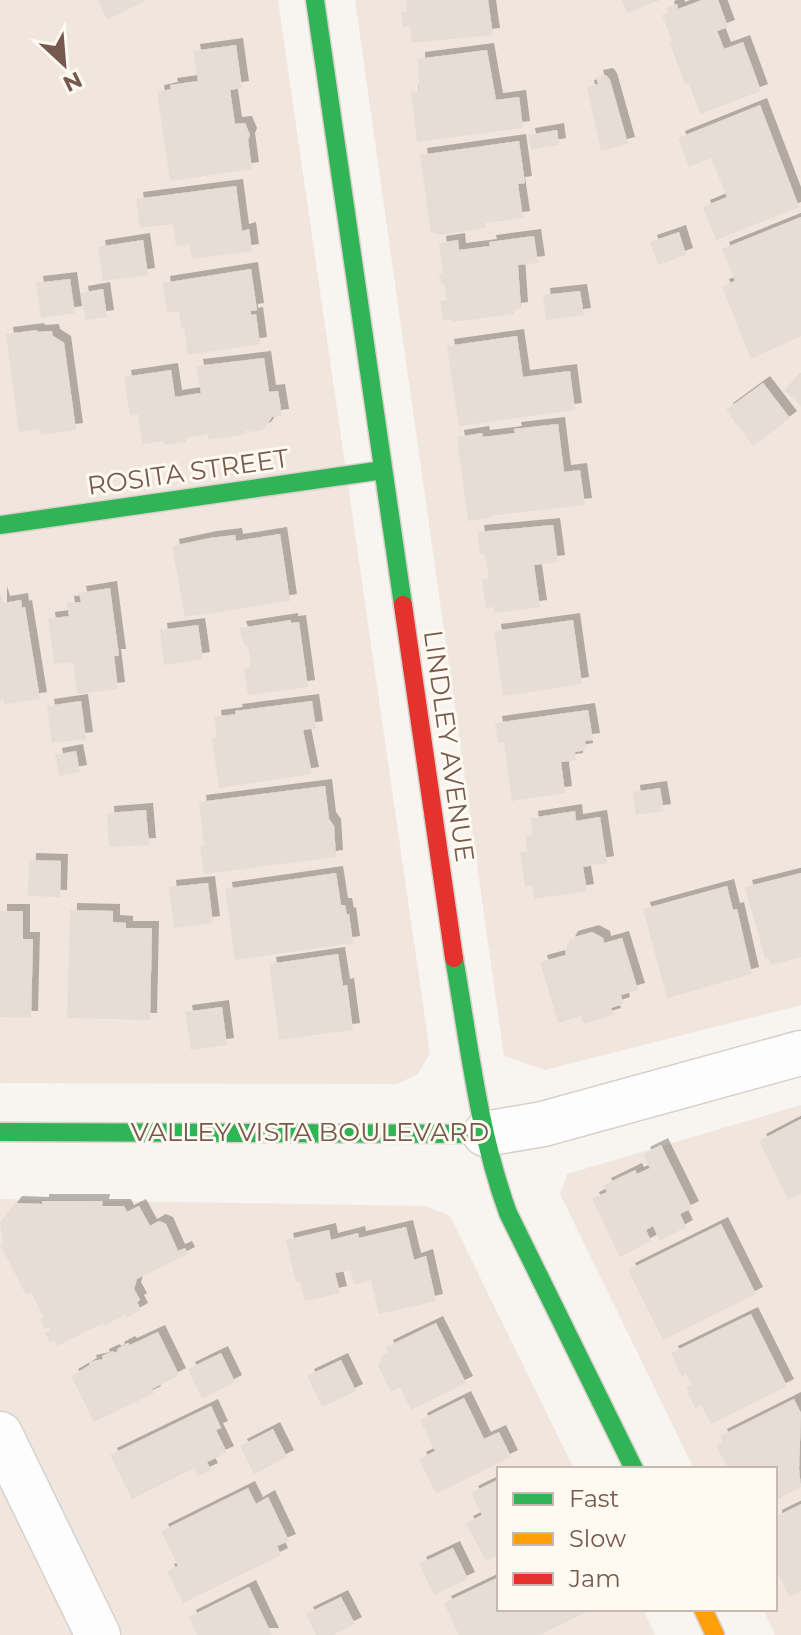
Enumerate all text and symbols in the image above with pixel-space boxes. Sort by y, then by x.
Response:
north arrow [24,24,104,104]
text: N [59,65,86,98]
street label: ROSITA STREET [85,442,291,502]
street label: LINDLEY AVENUE [417,628,481,864]
street label: VALLEY VISTA BOULEVARD [131,1116,489,1148]
legend [497,1467,777,1611]
text: Fast [569,1484,620,1513]
text: Slow [569,1524,626,1553]
text: Jam [568,1564,621,1593]

